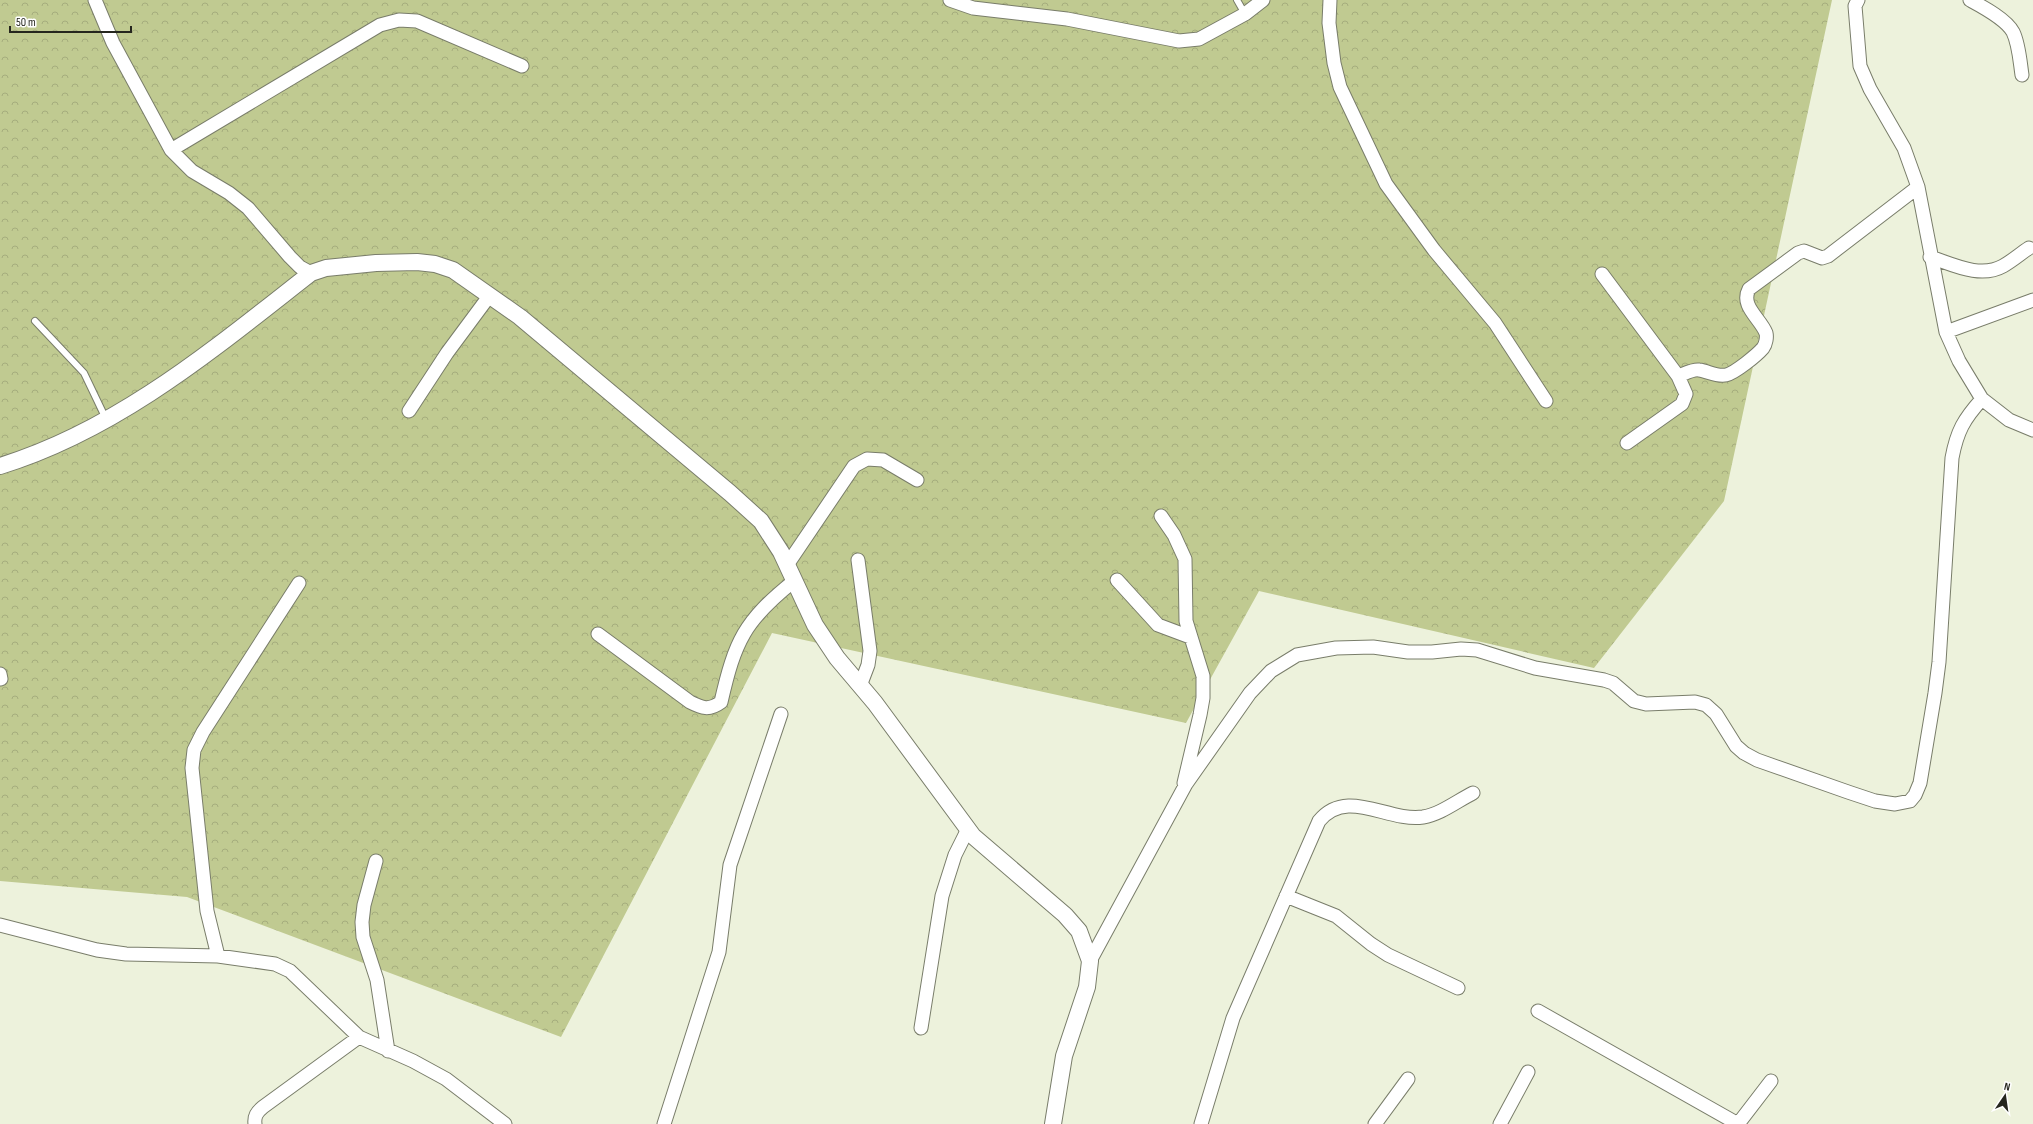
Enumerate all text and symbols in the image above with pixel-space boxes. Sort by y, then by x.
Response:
scale bar [10,8,131,34]
text: 50 m [16,15,36,30]
north arrow [1985,1076,2025,1116]
text: N [2003,1080,2012,1094]

